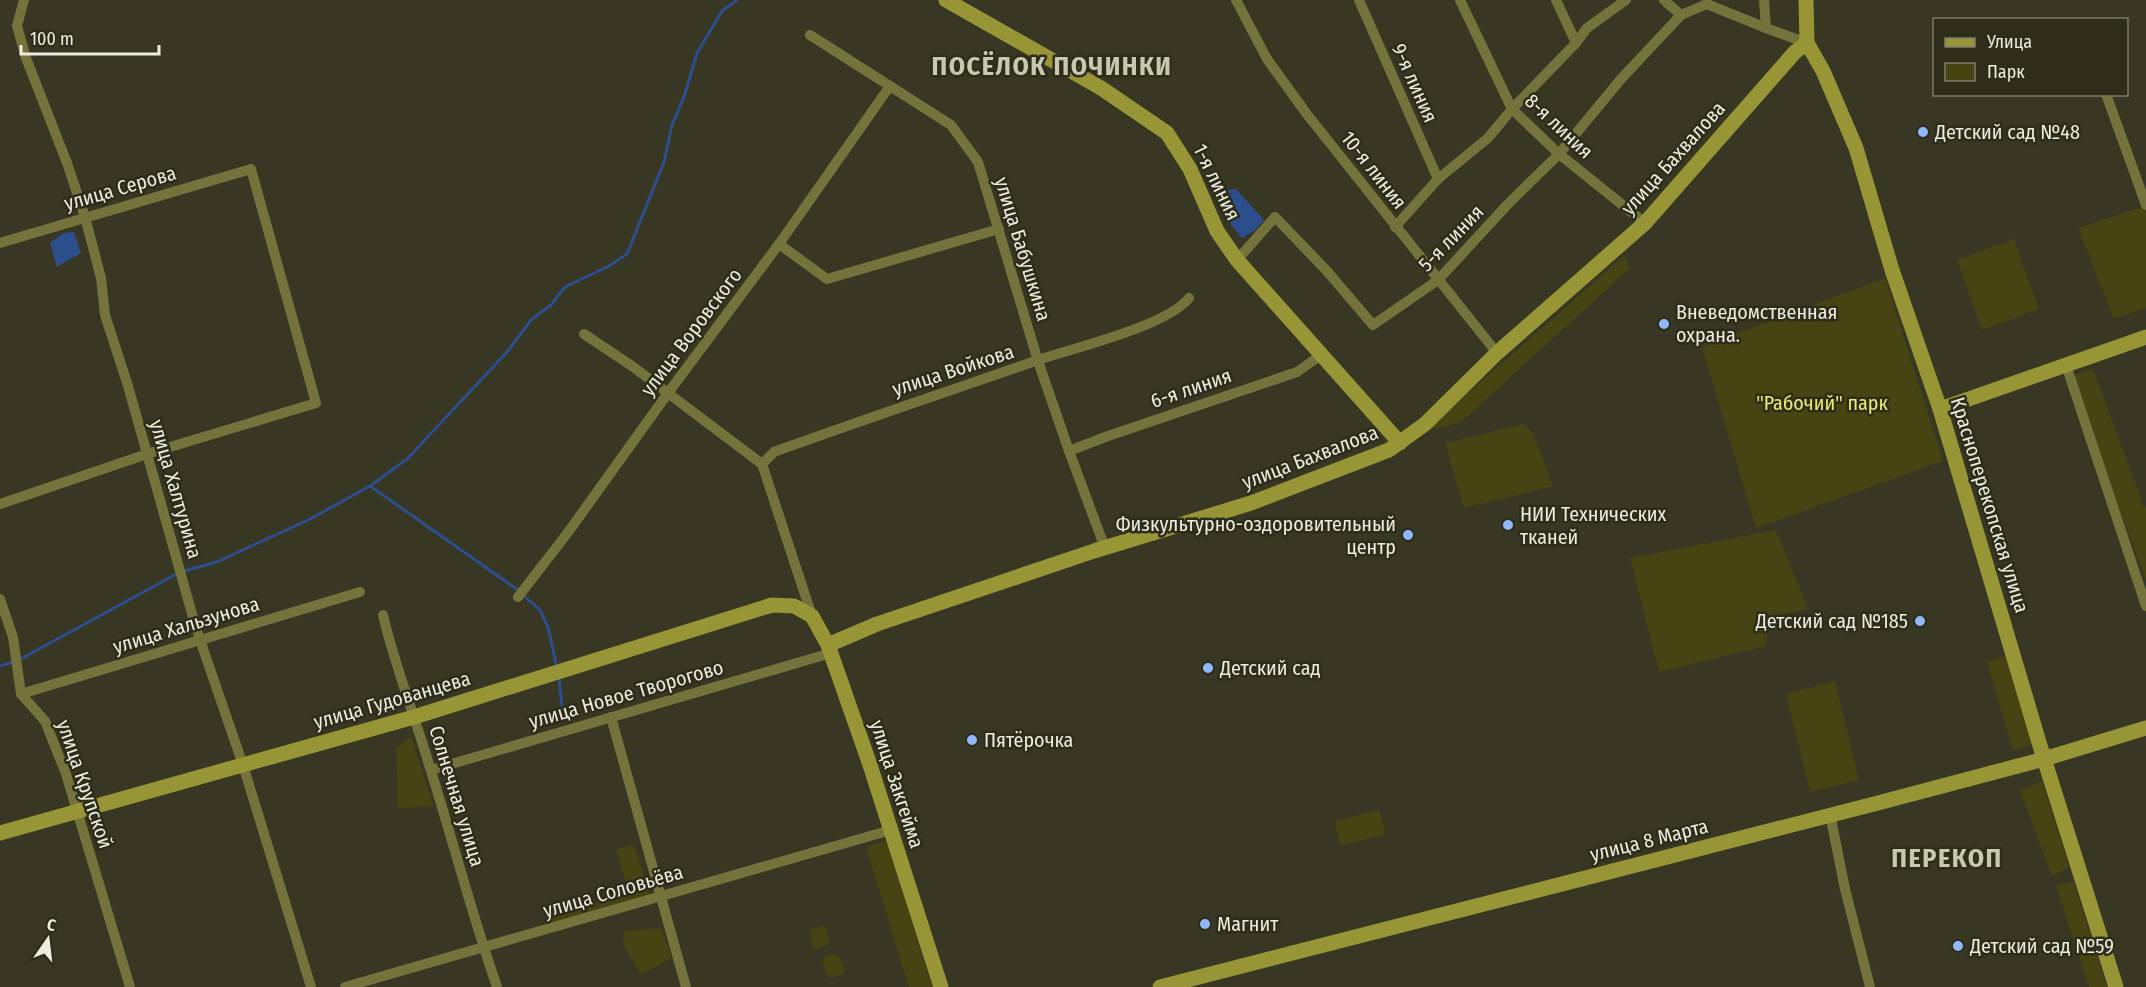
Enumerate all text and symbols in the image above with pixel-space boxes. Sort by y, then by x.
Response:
scale bar [21,18,159,56]
legend [1933,18,2128,96]
text: 100 m [30,28,74,50]
text: Улица [1986,31,2032,53]
street label: 9-я линия [1387,40,1443,126]
district label: ПОСЁЛОК ПОЧИНКИ [932,51,1172,82]
text: Парк [1987,61,2025,83]
street label: 8-я линия [1520,89,1598,163]
street label: улица Бахвалова [1616,96,1730,220]
place label: Детский сад №48 [1934,120,2080,144]
marker: Детский сад №48 [1916,125,1930,139]
street label: 10-я линия [1336,126,1412,214]
street label: 1-я линия [1188,140,1246,224]
street label: улица Серова [61,161,179,215]
street label: улица Бабушкина [990,174,1056,324]
street label: 5-я линия [1413,200,1489,276]
street label: улица Воровского [635,264,747,400]
place label: Вневедомственная охрана. [1676,300,1837,347]
marker: Вневедомственная охрана. [1657,317,1671,331]
street label: улица Войкова [889,339,1017,401]
street label: 6-я линия [1147,363,1235,413]
park label: "Рабочий" парк [1756,391,1888,415]
street label: Красноперекопская улица [1946,394,2034,616]
street label: улица Халтурина [145,417,207,561]
street label: улица Бахвалова [1238,420,1382,494]
place label: НИИ Технических тканей [1520,502,1667,549]
place label: Физкультурно-оздоровительный центр [1116,512,1396,559]
marker: НИИ Технических тканей [1501,518,1515,532]
marker: Физкультурно-оздоровительный центр [1401,528,1415,542]
street label: улица Хальзунова [110,591,262,659]
place label: Детский сад №185 [1755,609,1908,633]
marker: Детский сад №185 [1913,614,1927,628]
street label: улица Новое Творогово [526,655,726,733]
place label: Детский сад [1219,656,1321,680]
marker: Детский сад [1201,661,1215,675]
street label: улица Гудованцева [311,666,473,734]
street label: улица Крупской [52,716,118,852]
street label: улица Закгейма [865,717,929,851]
street label: Солнечная улица [424,723,490,869]
place label: Пятёрочка [984,728,1073,752]
marker: Пятёрочка [965,733,979,747]
street label: улица 8 Марта [1587,814,1711,866]
district label: ПЕРЕКОП [1891,843,2003,874]
street label: улица Соловьёва [540,860,686,922]
north arrow [18,909,78,969]
place label: Магнит [1217,912,1279,936]
text: С [45,915,58,935]
marker: Магнит [1198,917,1212,931]
place label: Детский сад №59 [1969,934,2114,958]
marker: Детский сад №59 [1951,939,1965,953]

